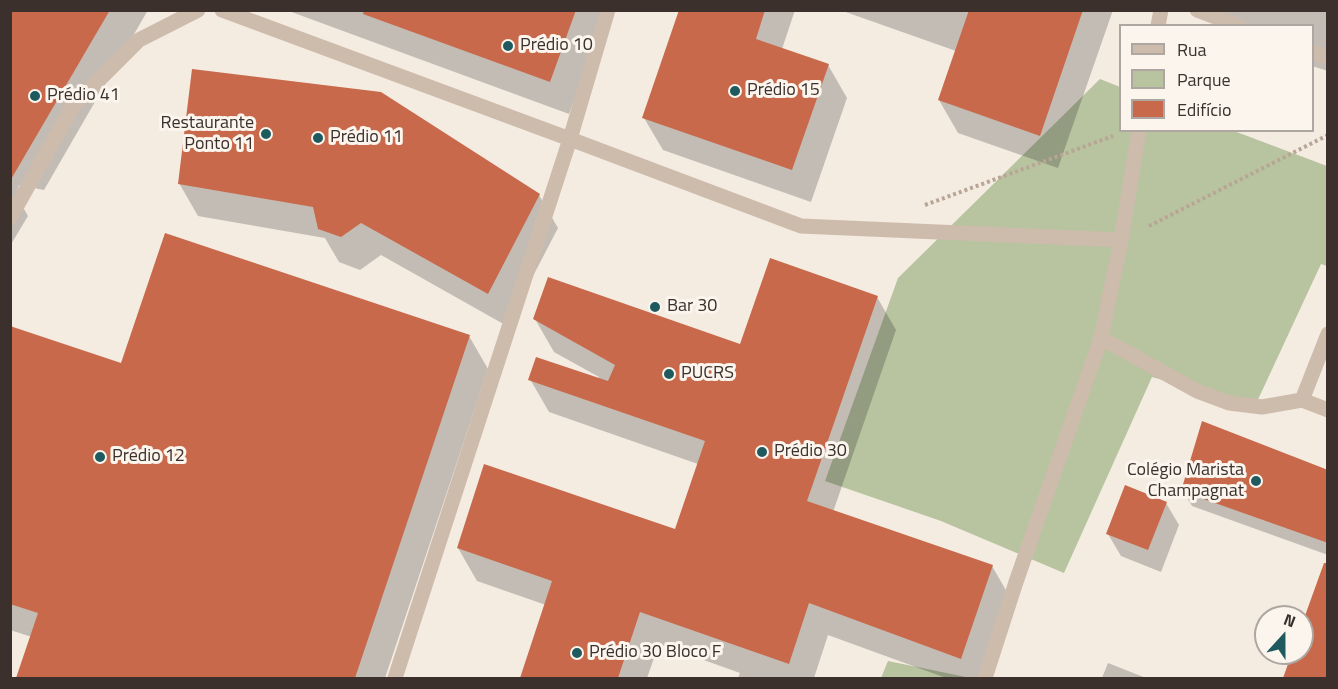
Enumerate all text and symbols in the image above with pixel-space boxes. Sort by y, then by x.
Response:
legend [1119,24,1314,132]
place label: Prédio 10 [520,35,593,57]
text: Rua [1177,36,1207,63]
marker: Prédio 10 [501,39,515,53]
text: Parque [1177,66,1231,93]
place label: Prédio 15 [747,80,820,102]
marker: Prédio 15 [728,84,742,98]
place label: Prédio 41 [47,85,120,107]
marker: Prédio 41 [28,89,42,103]
text: Edifício [1177,96,1231,123]
place label: Restaurante Ponto 11 [160,113,254,156]
marker: Restaurante Ponto 11 [259,127,273,141]
place label: Prédio 11 [330,127,403,149]
marker: Prédio 11 [311,131,325,145]
place label: Bar 30 [667,296,717,318]
marker: Bar 30 [648,300,662,314]
place label: PUCRS [681,363,734,385]
marker: PUCRS [662,367,676,381]
place label: Prédio 30 [774,441,847,463]
marker: Prédio 30 [755,445,769,459]
place label: Prédio 12 [112,446,185,468]
marker: Prédio 12 [93,450,107,464]
place label: Colégio Marista Champagnat [1127,460,1244,502]
marker: Colégio Marista Champagnat [1249,474,1263,488]
north arrow [1254,605,1314,665]
text: N [1280,607,1299,633]
place label: Prédio 30 Bloco F [589,642,721,664]
marker: Prédio 30 Bloco F [570,646,584,660]

